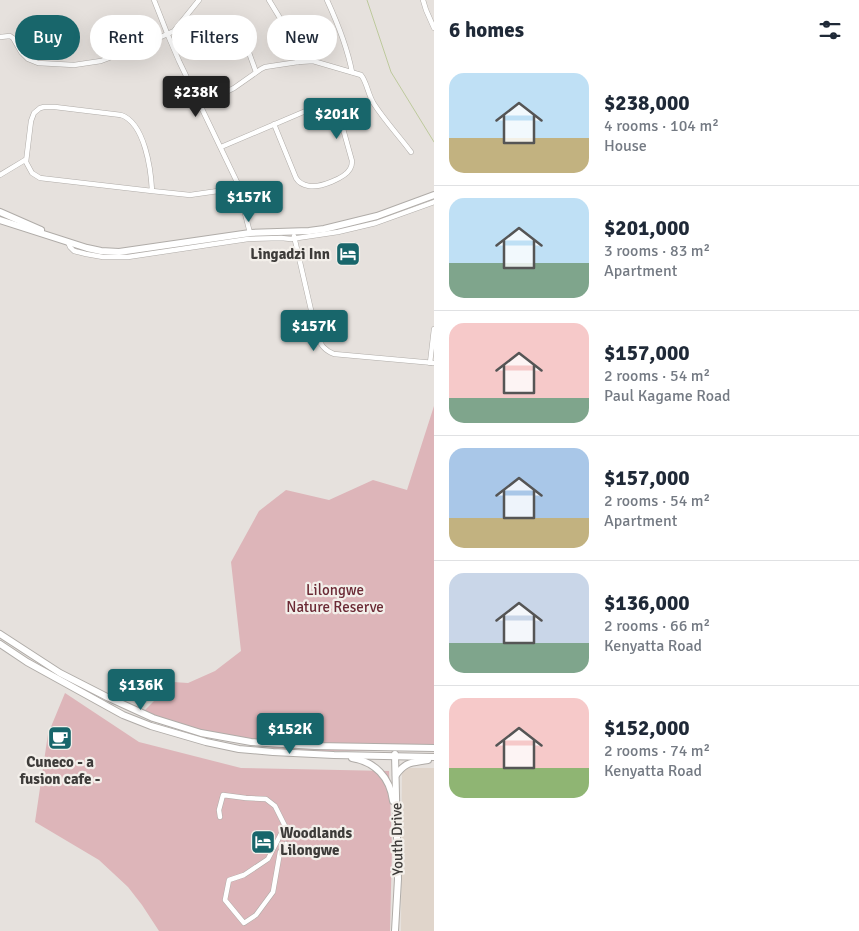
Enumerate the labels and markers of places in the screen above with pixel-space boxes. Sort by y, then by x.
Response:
pin: $238K [161,76,231,118]
pin: $201K [302,98,372,140]
pin: $157K [214,180,284,223]
hotel icon: Lingadzi Inn [335,241,361,267]
place label: Lingadzi Inn [250,245,330,263]
pin: $157K [279,310,349,352]
pin: $136K [106,668,176,711]
pin: $152K [255,712,325,755]
cafe icon: Cuneco - a fusion cafe - [47,725,73,751]
place label: Cuneco - a fusion cafe - [19,753,101,788]
place label: Woodlands Lilongwe [280,824,352,859]
hotel icon: Woodlands Lilongwe [250,829,276,855]

